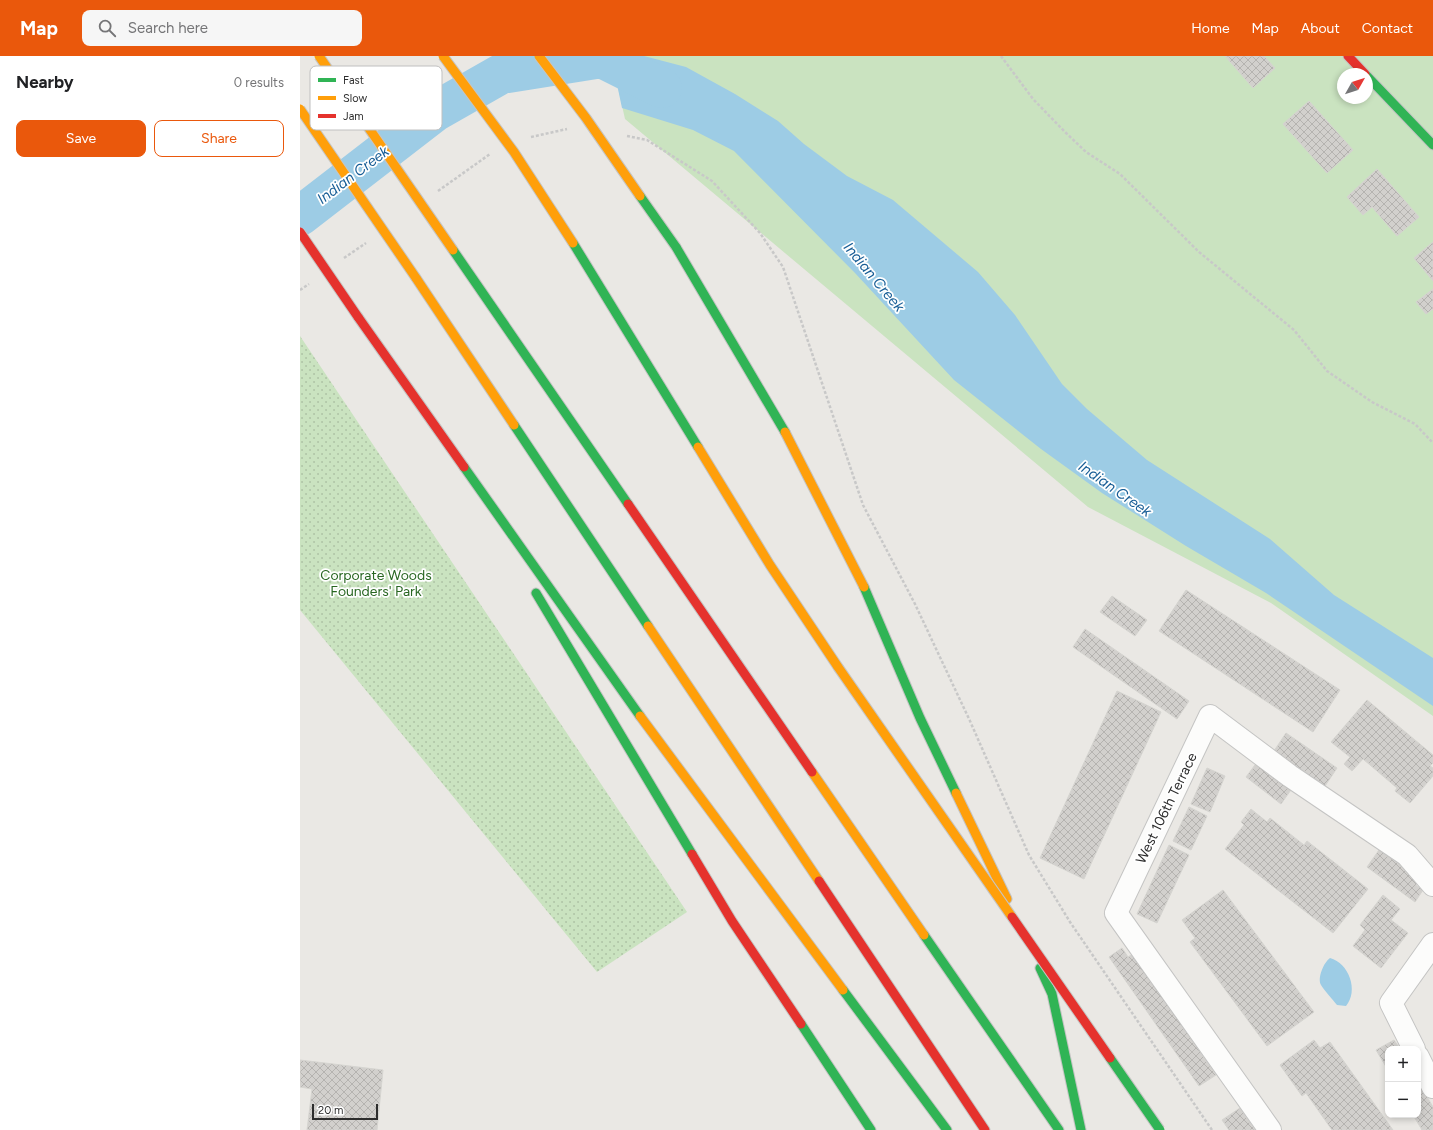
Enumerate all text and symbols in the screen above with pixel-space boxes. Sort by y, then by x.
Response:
search box [82,10,362,46]
text: Map [20,17,58,40]
icon: search [96,17,118,39]
text: Search here [128,19,208,37]
text: Home [1191,20,1230,37]
text: Map [1252,20,1279,37]
text: About [1301,20,1340,37]
text: Contact [1362,20,1413,37]
legend [310,66,442,130]
north arrow [1337,68,1373,104]
text: Nearby [16,72,74,92]
text: Fast [343,74,364,87]
text: 0 results [234,75,284,90]
text: Slow [343,92,367,105]
text: Jam [343,110,364,123]
button: Save [16,120,146,157]
button: Share [154,120,284,157]
water label: Indian Creek [314,142,393,208]
water label: Indian Creek [840,239,909,316]
water label: Indian Creek [1075,457,1156,521]
park label: Corporate Woods Founders' Park [320,567,432,600]
street label: West 106th Terrace [1132,750,1201,866]
map controls [1385,1046,1421,1118]
button: + [1385,1046,1421,1082]
button: − [1385,1082,1421,1118]
scale bar [312,1102,378,1121]
text: 20 m [318,1104,343,1117]

